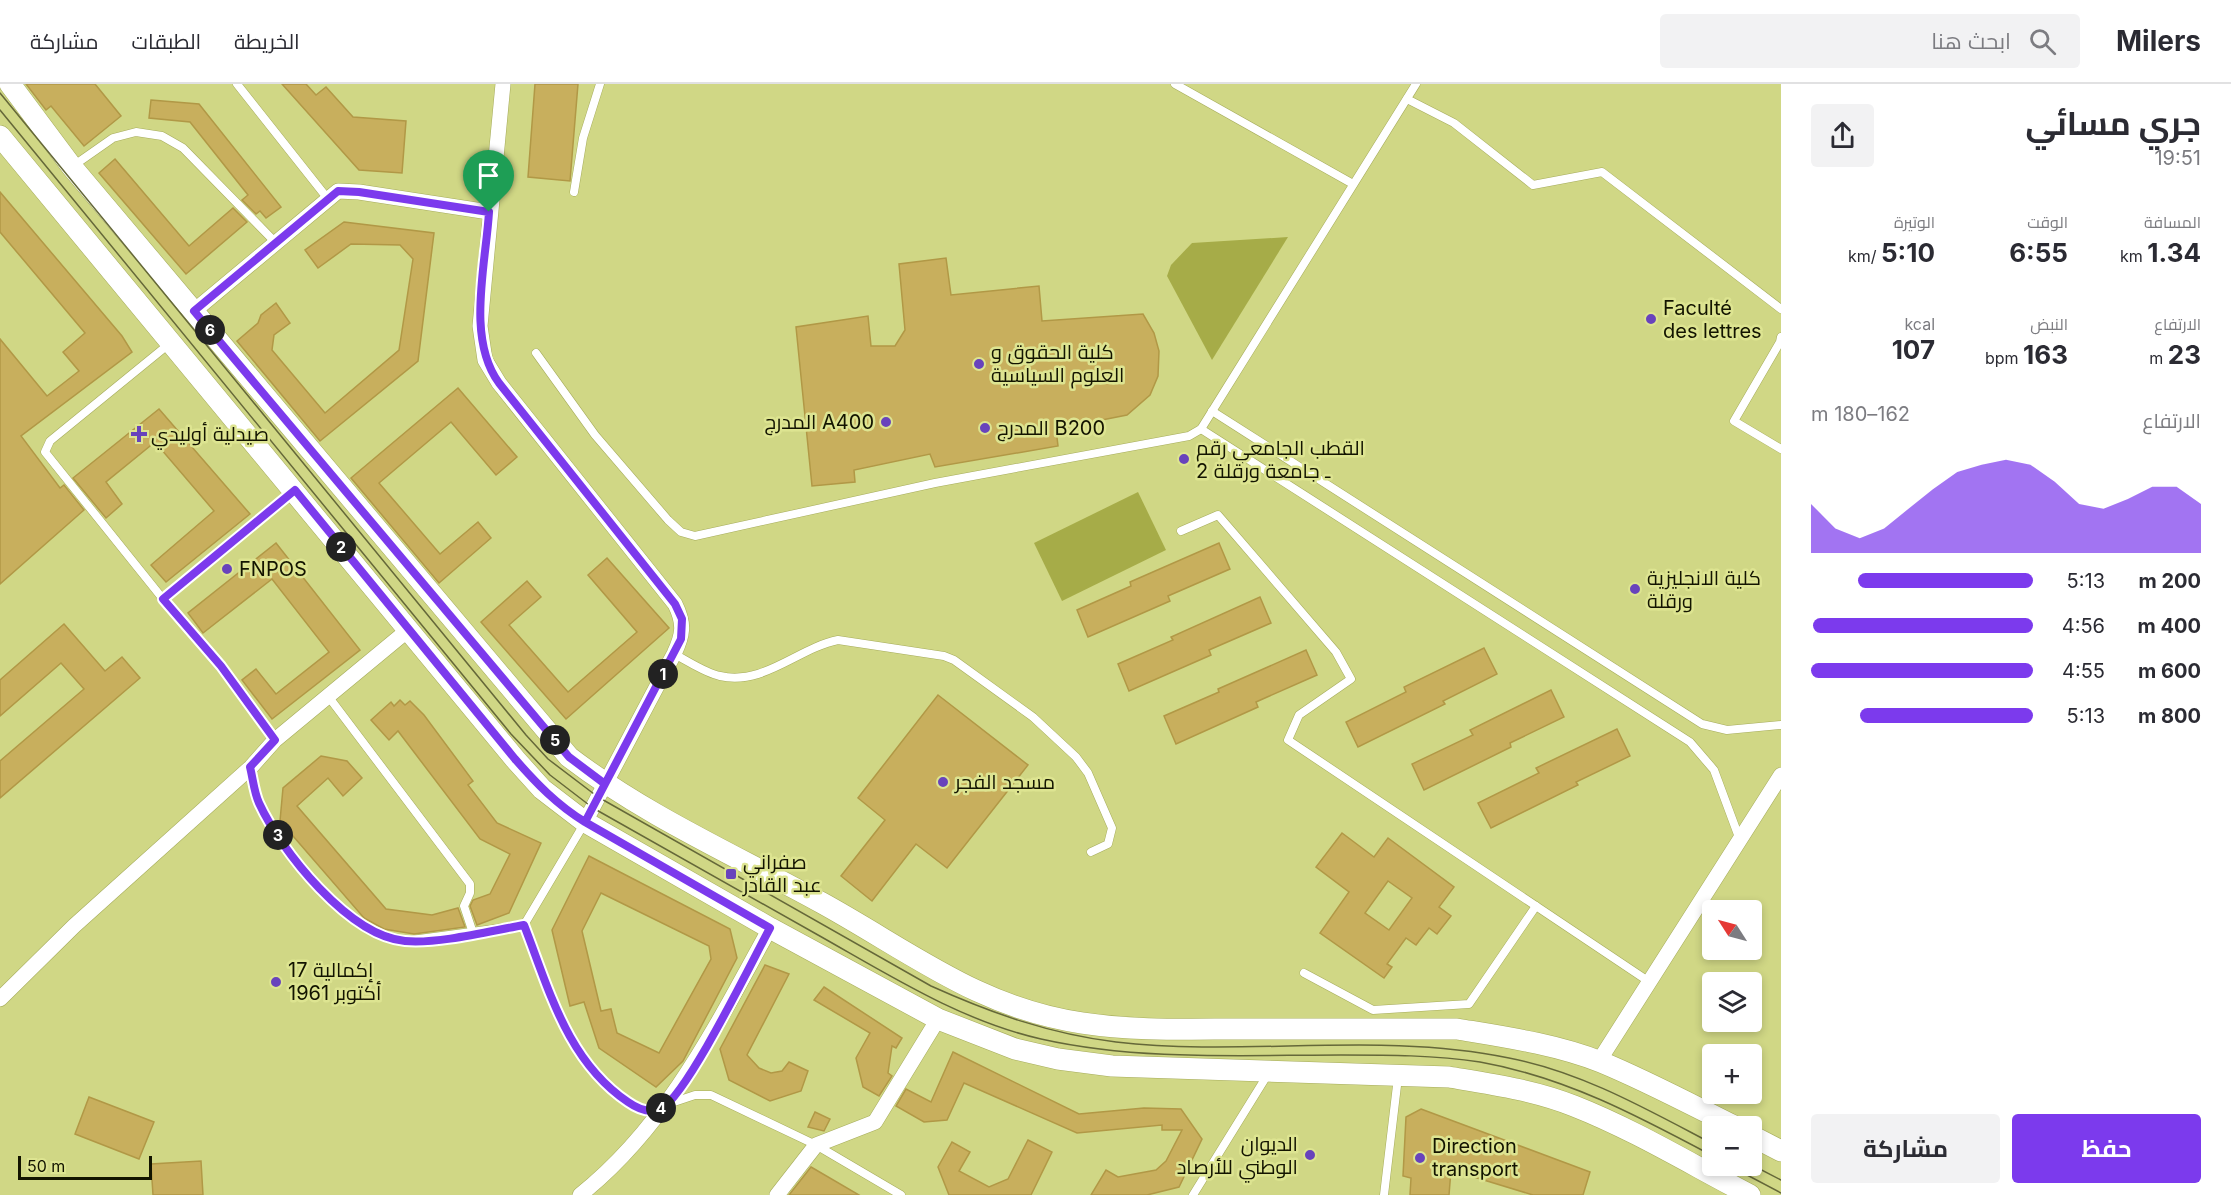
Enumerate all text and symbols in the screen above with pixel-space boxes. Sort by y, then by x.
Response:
search box [1660,14,2080,68]
text: Milers [2116,24,2201,58]
icon: search [2026,25,2059,58]
text: ابحث هنا [1931,28,2011,54]
text: مشاركة [30,29,99,54]
text: الطبقات [132,29,201,54]
text: الخريطة [234,29,300,54]
text: جري مسائي [2026,103,2201,143]
button: share [1811,104,1874,167]
text: 19:51 [2154,146,2201,170]
pin [463,150,514,212]
icon: arrive [472,159,505,192]
text: الوتيرة [1894,212,1935,232]
text: الوقت [2027,212,2068,232]
text: المسافة [2144,212,2201,232]
text: 5:10 [1881,237,1935,268]
text: 6:55 [2009,237,2068,268]
text: 1.34 [2147,237,2201,268]
text: /km [1848,246,1881,266]
text: km [2120,246,2147,266]
place label: Faculté des lettres [1663,296,1762,343]
marker: Faculté des lettres [1644,312,1658,326]
text: kcal [1904,314,1935,334]
text: النبض [2030,314,2068,334]
text: الارتفاع [2154,314,2201,334]
pin: 6 [195,315,225,345]
text: 6 [205,320,215,340]
text: 107 [1892,334,1935,365]
text: 163 [2023,339,2068,370]
text: 23 [2168,339,2201,370]
place label: كلية الحقوق و العلوم السياسية [991,340,1124,389]
text: bpm [1985,348,2023,368]
text: m [2149,348,2168,368]
marker: كلية الحقوق و العلوم السياسية [972,357,986,371]
text: 162–180 m [1811,402,1910,426]
text: الارتفاع [2142,409,2201,433]
place label: المدرج A400 [764,410,874,436]
marker: المدرج A400 [879,415,893,429]
place label: المدرج B200 [997,416,1105,442]
marker: المدرج B200 [978,421,992,435]
place label: صيدلية أوليدي [151,422,269,450]
marker: صيدلية أوليدي [132,427,146,441]
place label: القطب الجامعي رقم 2 ـ جامعة ورقلة [1196,436,1365,483]
marker: القطب الجامعي رقم 2 ـ جامعة ورقلة [1177,452,1191,466]
pin: 2 [326,532,356,562]
text: 2 [336,537,346,557]
place label: FNPOS [239,557,307,581]
marker: FNPOS [220,562,234,576]
place label: كلية الانجليزية ورقلة [1647,566,1761,613]
text: 5:13 [2067,569,2105,593]
text: 200 m [2138,569,2201,593]
marker: كلية الانجليزية ورقلة [1628,582,1642,596]
text: 4:56 [2062,614,2105,638]
text: 400 m [2137,614,2201,638]
pin: 1 [648,659,678,689]
text: 4:55 [2062,659,2105,683]
text: 600 m [2138,659,2201,683]
text: 1 [660,664,666,684]
text: 5:13 [2067,704,2105,728]
text: 800 m [2138,704,2201,728]
pin: 5 [540,725,570,755]
text: 5 [550,730,560,750]
place label: مسجد الفجر [954,770,1055,794]
marker: مسجد الفجر [936,775,950,789]
pin: 3 [263,820,293,850]
text: 3 [273,825,283,845]
place label: صفراني عبد القادر [742,850,822,897]
marker: صفراني عبد القادر [724,867,738,881]
north arrow [1702,900,1762,960]
map controls [1702,900,1762,1176]
place label: إكمالية 17 أكتوبر 1961 [288,958,381,1005]
button: layers [1702,972,1762,1032]
marker: إكمالية 17 أكتوبر 1961 [269,975,283,989]
button: + [1702,1044,1762,1104]
pin: 4 [646,1093,676,1123]
text: 4 [656,1098,666,1118]
button: مشاركة [1811,1114,2000,1183]
button: حفظ [2012,1114,2201,1183]
button: − [1702,1116,1762,1176]
place label: الديوان الوطني للأرصاد [1177,1132,1298,1183]
place label: Direction transport [1432,1134,1519,1181]
marker: الديوان الوطني للأرصاد [1303,1148,1317,1162]
marker: Direction transport [1413,1151,1427,1165]
scale bar [18,1153,152,1180]
text: 50 m [27,1156,65,1176]

